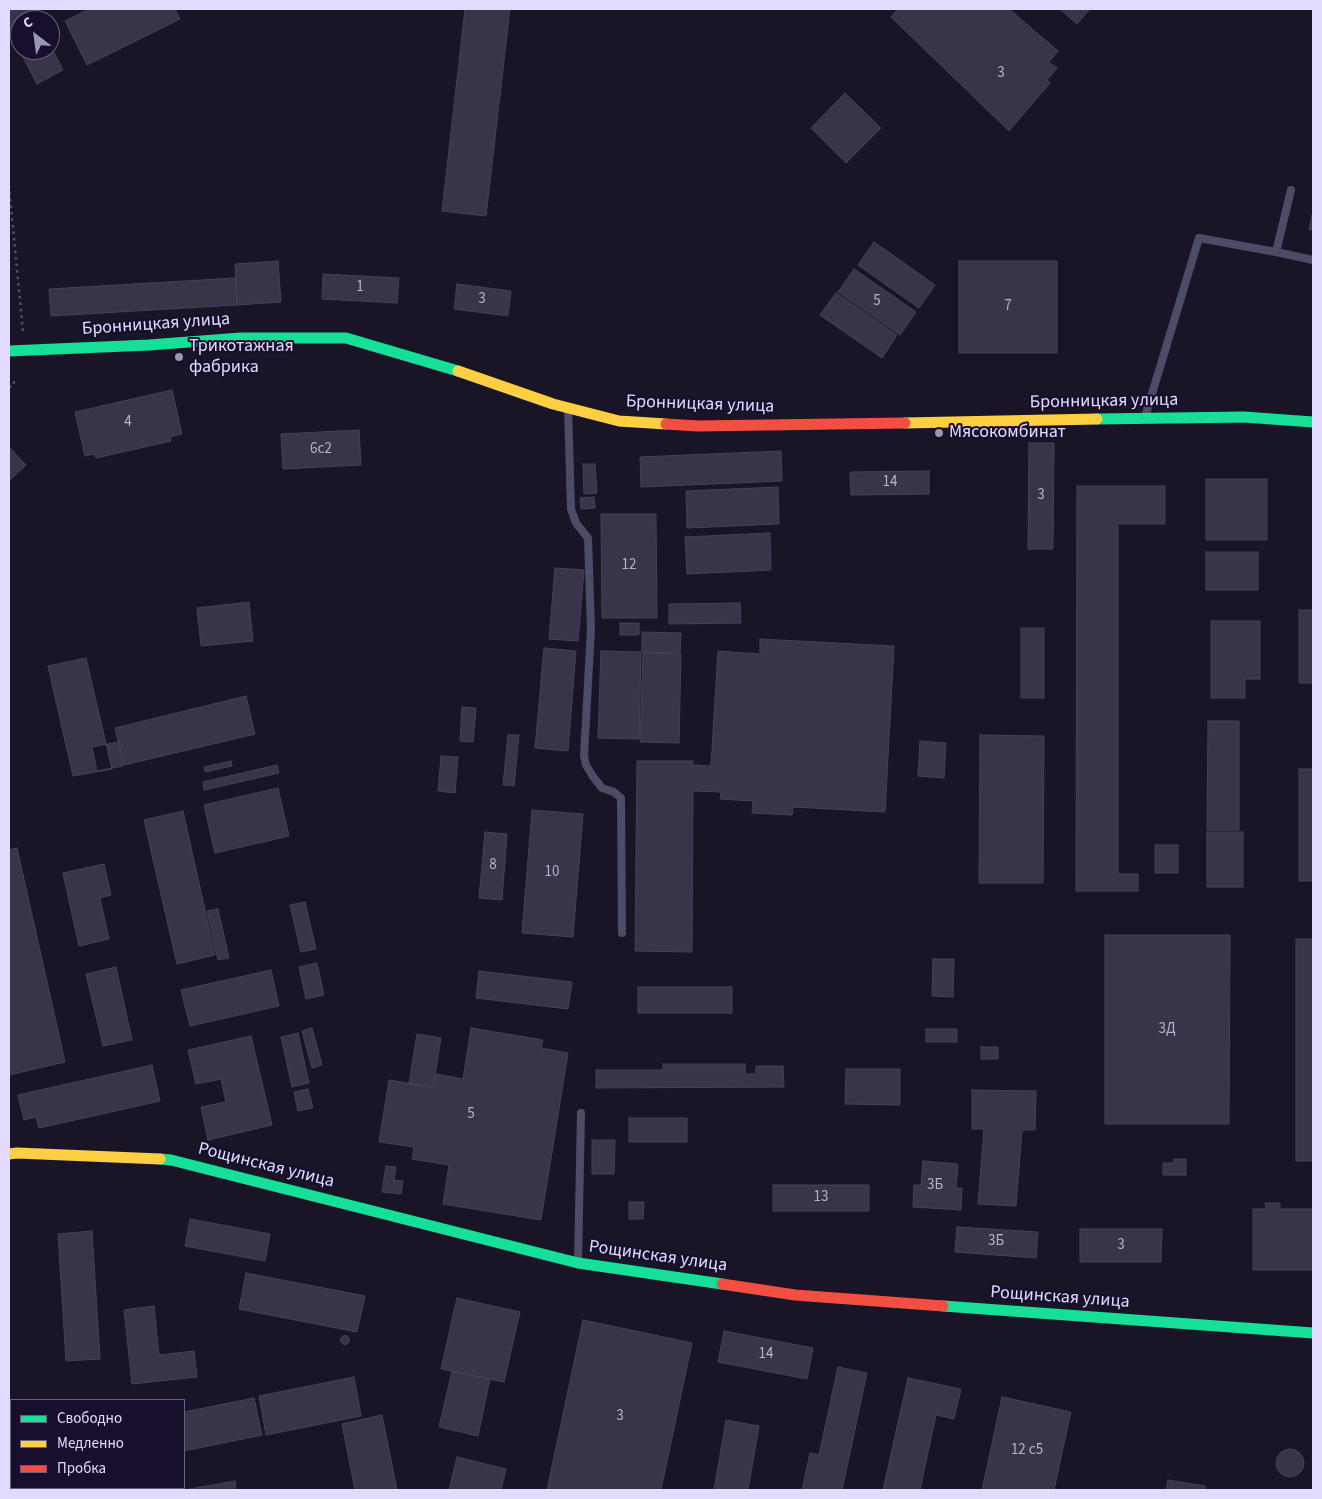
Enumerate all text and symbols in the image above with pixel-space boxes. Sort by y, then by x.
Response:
north arrow [10,10,60,60]
text: С [19,12,37,34]
house number: 3 [997,65,1005,83]
house number: 1 [356,279,364,297]
house number: 3 [478,291,486,309]
house number: 5 [873,293,881,311]
house number: 7 [1004,298,1012,316]
street label: Бронницкая улица [81,309,231,341]
place label: Трикотажная фабрика [189,336,294,378]
marker: Трикотажная фабрика [173,351,185,363]
street label: Бронницкая улица [1030,390,1178,414]
street label: Бронницкая улица [625,392,775,418]
house number: 4 [124,414,132,432]
place label: Мясокомбинат [949,422,1066,444]
marker: Мясокомбинат [933,427,945,439]
house number: 6с2 [310,441,332,459]
house number: 14 [883,474,897,492]
house number: 3 [1037,487,1045,505]
house number: 12 [622,557,636,575]
house number: 8 [489,857,497,875]
house number: 10 [545,864,559,882]
house number: 3Д [1158,1021,1176,1039]
house number: 5 [467,1106,475,1124]
street label: Рощинская улица [196,1139,336,1193]
house number: 3Б [927,1177,943,1195]
house number: 13 [814,1189,828,1207]
house number: 3Б [988,1233,1004,1251]
street label: Рощинская улица [587,1237,729,1277]
house number: 3 [1117,1237,1125,1255]
street label: Рощинская улица [990,1282,1130,1314]
house number: 14 [759,1346,773,1364]
legend [10,1399,185,1489]
text: Свободно [57,1408,122,1429]
house number: 3 [616,1408,624,1426]
text: Медленно [57,1433,124,1454]
house number: 12 с5 [1011,1442,1043,1460]
text: Пробка [57,1458,106,1479]

